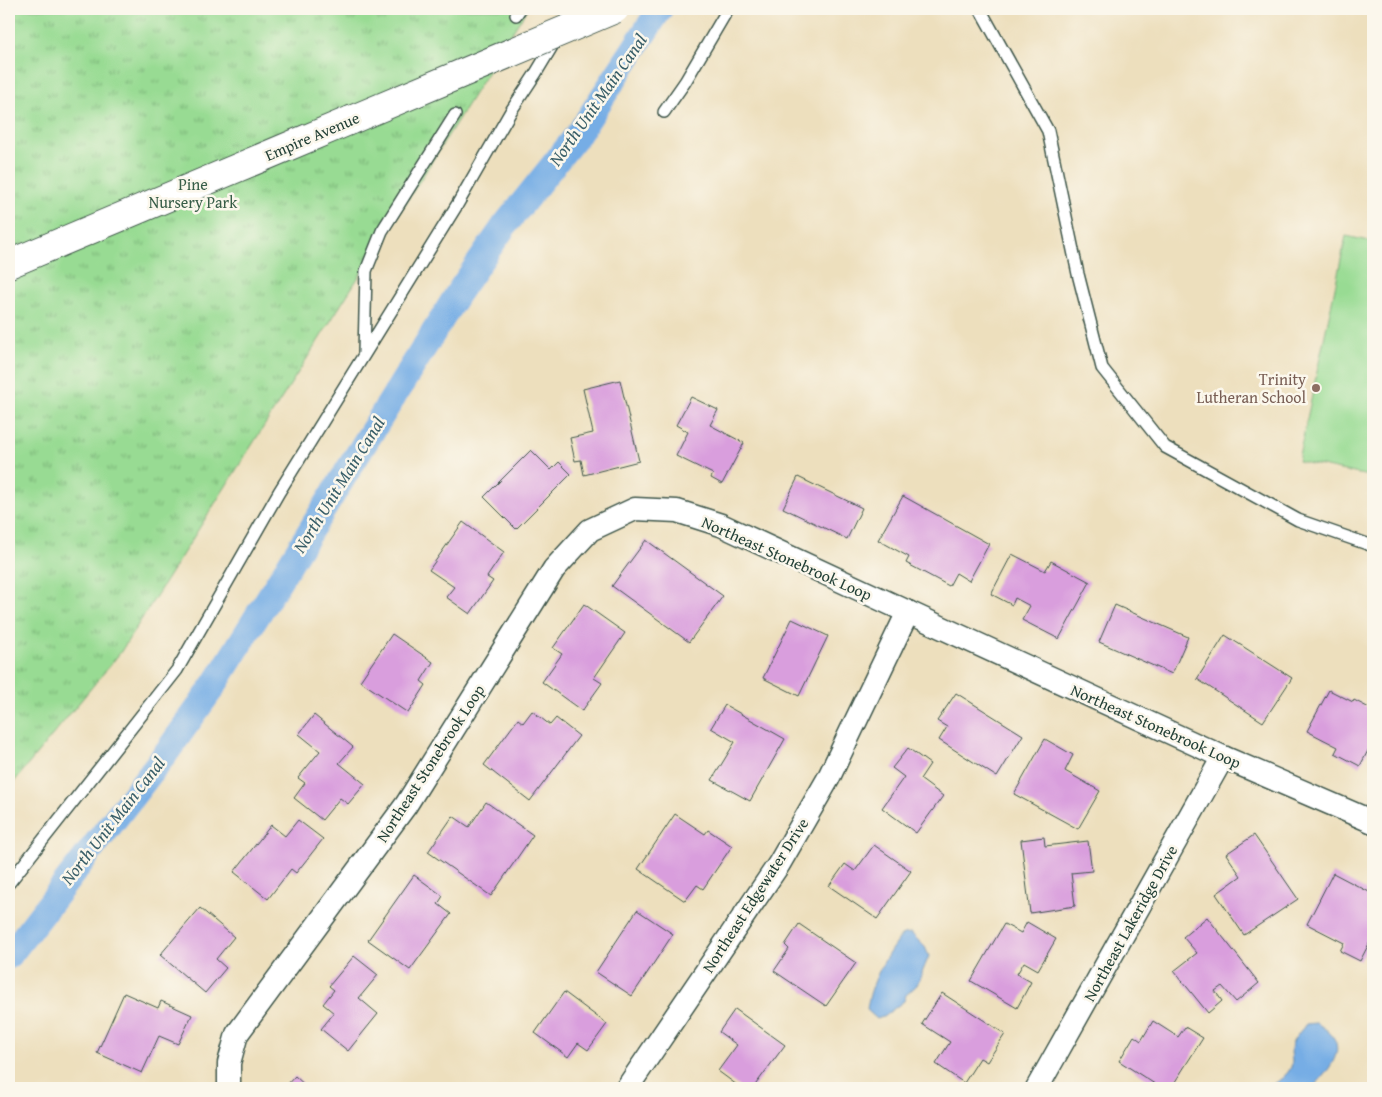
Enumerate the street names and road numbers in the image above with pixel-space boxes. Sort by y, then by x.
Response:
street label: Empire Avenue [261,105,363,167]
street label: Northeast Stonebrook Loop [698,510,876,607]
street label: Northeast Stonebrook Loop [1067,678,1245,775]
street label: Northeast Stonebrook Loop [370,679,490,847]
street label: Northeast Edgewater Drive [696,813,814,977]
street label: Northeast Lakeridge Drive [1077,840,1183,1006]

